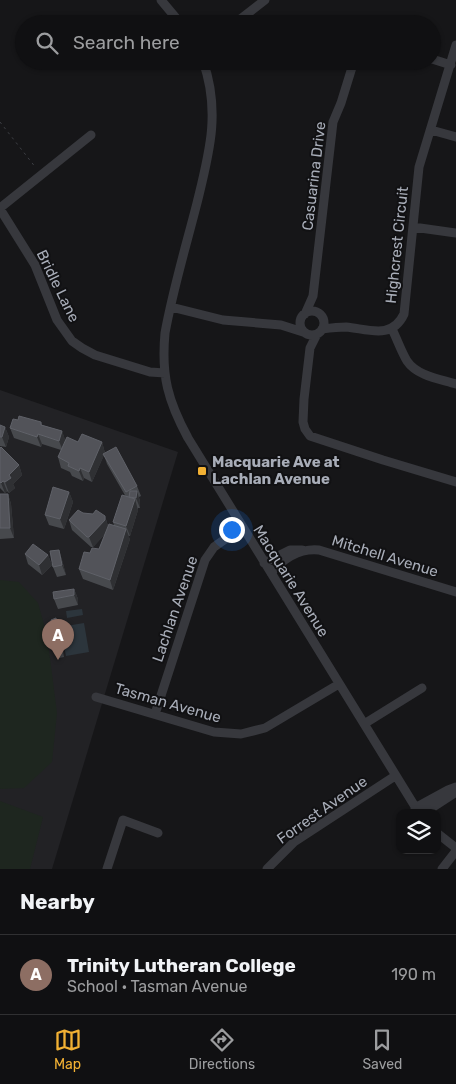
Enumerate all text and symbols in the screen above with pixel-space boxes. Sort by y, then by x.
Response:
search box [15,15,441,70]
icon: search [33,29,61,57]
text: Search here [73,31,180,54]
street label: Casuarina Drive [298,120,330,232]
street label: Highcrest Circuit [382,185,412,305]
street label: Bridle Lane [33,247,83,325]
place label: Macquarie Ave at Lachlan Avenue [212,453,340,488]
marker: Macquarie Ave at Lachlan Avenue [196,465,208,477]
your location [219,517,245,543]
street label: Macquarie Avenue [249,522,333,640]
street label: Mitchell Avenue [330,531,440,581]
street label: Lachlan Avenue [148,554,202,664]
pin: A [42,619,74,660]
street label: Tasman Avenue [113,679,223,727]
street label: Forrest Avenue [273,772,371,848]
map controls [396,809,441,854]
button: layers [396,809,441,854]
text: Nearby [20,889,95,914]
text: Trinity Lutheran College [67,954,296,977]
text: A [30,965,42,984]
text: 190 m [391,965,436,984]
text: School · Tasman Avenue [67,977,248,996]
tab: Map [54,1026,82,1073]
tab: Directions [189,1026,255,1073]
tab: Saved [362,1026,402,1073]

